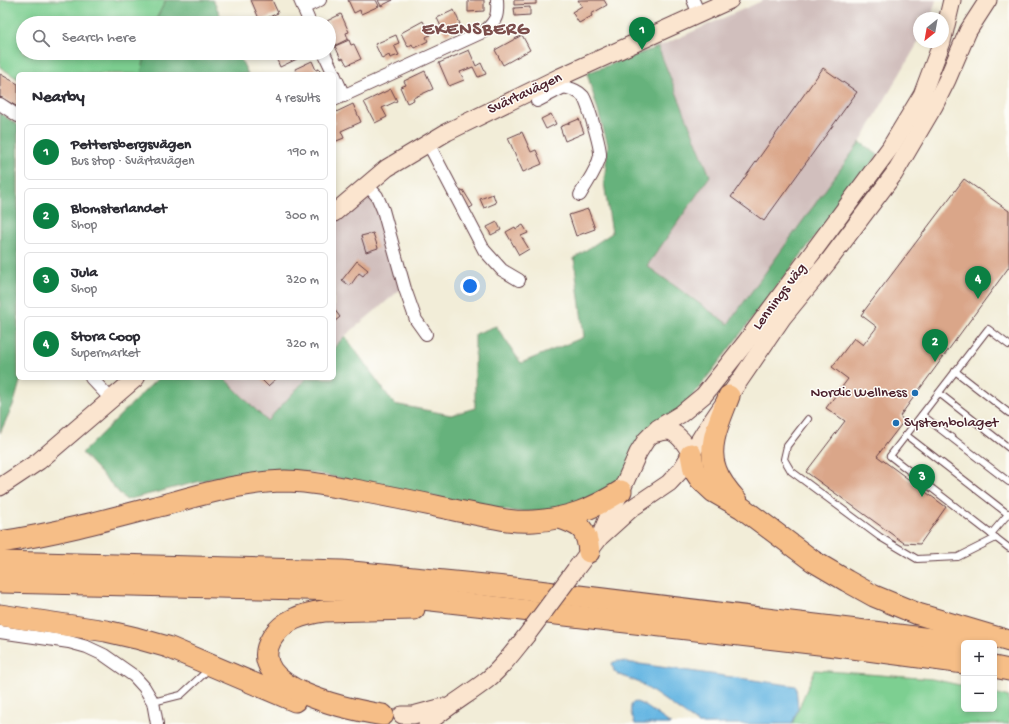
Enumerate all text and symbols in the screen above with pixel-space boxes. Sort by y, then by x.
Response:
north arrow [913,12,949,48]
search box [16,16,336,60]
pin: 1 [629,17,655,50]
district label: EKENSBERG [422,19,530,42]
icon: search [30,27,52,49]
text: Search here [62,29,136,47]
street label: Svärtavägen [485,69,565,119]
text: Nearby [32,88,85,108]
text: 4 results [276,91,320,106]
text: Pettersbergsvägen [71,136,191,154]
text: 1 [43,145,49,160]
text: 190 m [288,145,319,160]
text: Bus stop · Svärtavägen [71,154,194,169]
text: Blomsterlandet [71,200,167,218]
text: 2 [43,209,49,224]
text: 300 m [285,209,319,224]
text: Shop [71,218,97,233]
street label: Lennings väg [749,260,811,334]
text: Jula [71,264,98,282]
pin: 4 [965,266,991,299]
text: 3 [43,273,49,288]
text: 320 m [286,273,319,288]
your location [460,276,480,296]
text: Shop [71,282,97,297]
text: Stora Coop [71,328,140,346]
pin: 2 [922,329,948,362]
text: 4 [43,337,49,352]
text: 320 m [286,337,319,352]
text: Supermarket [71,346,140,361]
place label: Nordic Wellness [810,384,907,402]
marker: Nordic Wellness [910,388,920,398]
place label: Systembolaget [904,414,1000,432]
marker: Systembolaget [891,418,901,428]
pin: 3 [909,464,935,497]
map controls [961,640,997,712]
button: + [961,640,997,676]
button: − [961,676,997,712]

